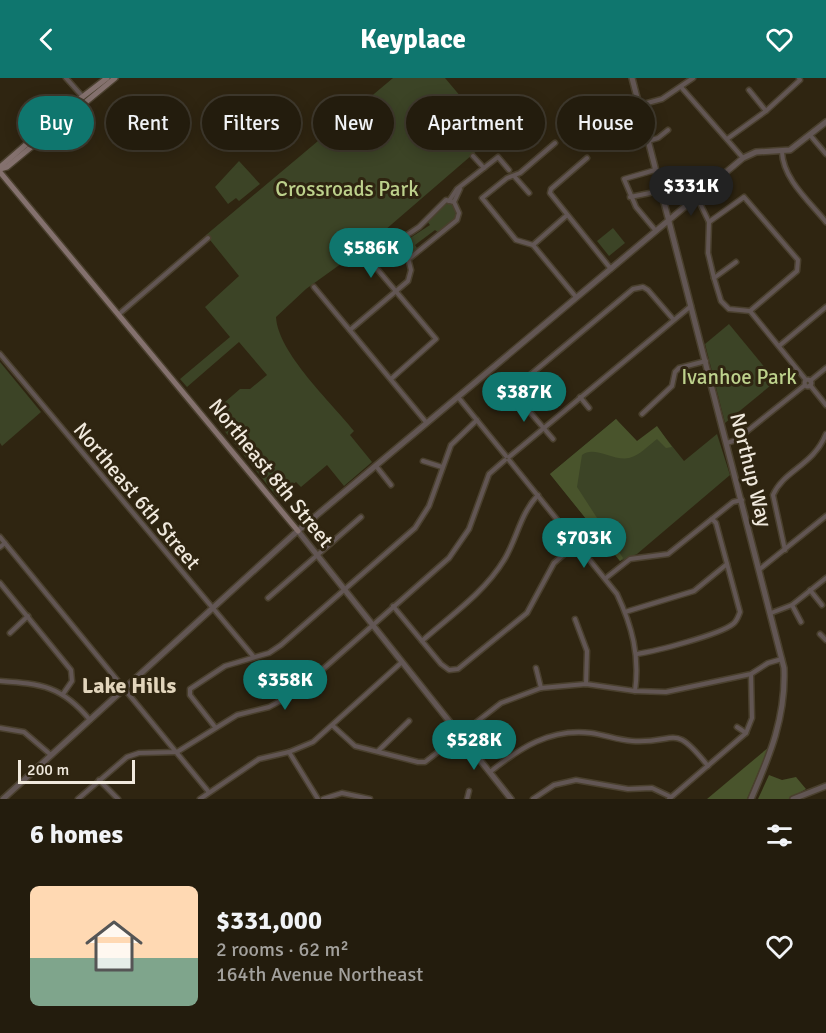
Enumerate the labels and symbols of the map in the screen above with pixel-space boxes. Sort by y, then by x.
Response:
pin: $331K [649,166,733,217]
park label: Crossroads Park [275,176,419,202]
pin: $586K [329,228,413,279]
park label: Ivanhoe Park [681,364,797,390]
pin: $387K [482,372,566,423]
street label: Northeast 8th Street [203,393,339,553]
street label: Northup Way [724,410,778,530]
street label: Northeast 6th Street [68,417,206,575]
pin: $703K [542,518,626,569]
pin: $358K [243,660,327,711]
district label: Lake Hills [82,672,177,699]
pin: $528K [432,720,516,771]
scale bar [18,757,135,784]

